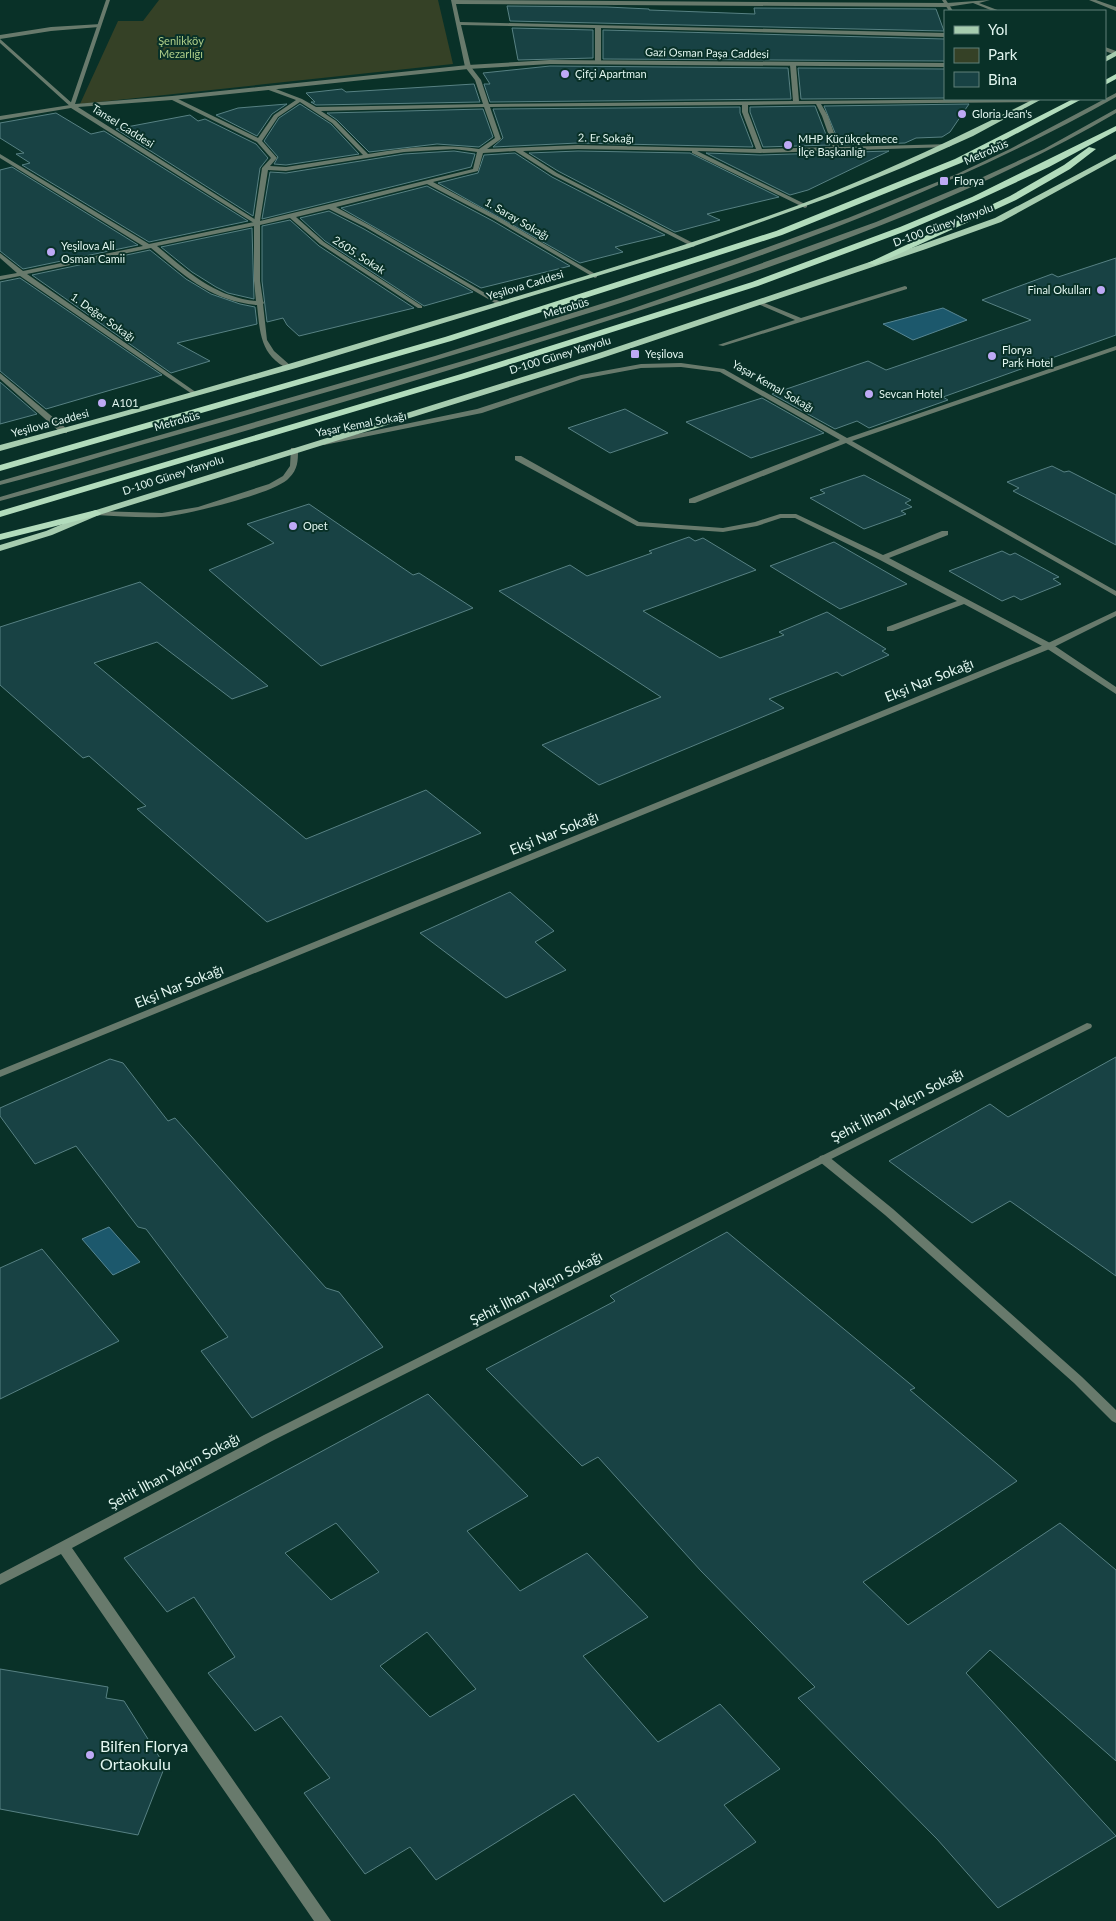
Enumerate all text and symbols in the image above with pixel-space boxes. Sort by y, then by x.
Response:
legend [944,10,1106,100]
text: Yol [988,20,1008,38]
park label: Şenlikköy Mezarlığı [158,34,204,60]
street label: Gazi Osman Paşa Caddesi [645,45,770,60]
text: Park [988,45,1018,63]
place label: Çifçi Apartman [575,67,647,80]
marker: Çifçi Apartman [559,68,571,80]
text: Bina [988,70,1017,88]
street label: Tansel Caddesi [90,101,157,150]
place label: Gloria Jean's [972,107,1032,120]
marker: Gloria Jean's [956,108,968,120]
street label: 2. Er Sokağı [578,131,634,144]
place label: MHP Küçükçekmece İlçe Başkanlığı [798,132,898,158]
street label: Metrobüs [962,136,1010,167]
marker: MHP Küçükçekmece İlçe Başkanlığı [782,139,794,151]
place label: Florya [954,174,984,187]
marker: Florya [938,175,950,187]
street label: 1. Saray Sokağı [483,195,552,242]
street label: D-100 Güney Yanyolu [891,200,995,249]
street label: 2605. Sokak [331,233,388,277]
place label: Yeşilova Ali Osman Camii [61,239,125,265]
marker: Yeşilova Ali Osman Camii [45,246,57,258]
street label: Yeşilova Caddesi [485,267,565,302]
place label: Final Okulları [1027,283,1091,296]
marker: Final Okulları [1095,284,1107,296]
street label: 1. Değer Sokağı [69,290,138,344]
street label: Metrobüs [542,294,590,321]
street label: D-100 Güney Yanyolu [507,333,612,376]
place label: Florya Park Hotel [1002,343,1053,369]
place label: Yeşilova [645,347,684,360]
marker: Yeşilova [629,348,641,360]
marker: Florya Park Hotel [986,350,998,362]
street label: Yaşar Kemal Sokağı [730,357,816,414]
place label: Sevcan Hotel [879,387,943,400]
marker: Sevcan Hotel [863,388,875,400]
place label: A101 [112,396,139,409]
marker: A101 [96,397,108,409]
street label: Yeşilova Caddesi [10,406,90,439]
street label: Metrobüs [153,408,201,433]
street label: Yaşar Kemal Sokağı [314,408,407,439]
street label: D-100 Güney Yanyolu [121,452,225,497]
place label: Opet [303,519,328,532]
marker: Opet [287,520,299,532]
street label: Ekşi Nar Sokağı [882,654,976,705]
street label: Ekşi Nar Sokağı [507,807,601,858]
street label: Ekşi Nar Sokağı [132,960,226,1011]
street label: Şehit İlhan Yalçın Sokağı [828,1064,966,1145]
street label: Şehit İlhan Yalçın Sokağı [467,1247,605,1328]
street label: Şehit İlhan Yalçın Sokağı [105,1429,242,1512]
place label: Bilfen Florya Ortaokulu [100,1736,188,1773]
marker: Bilfen Florya Ortaokulu [84,1749,96,1761]

